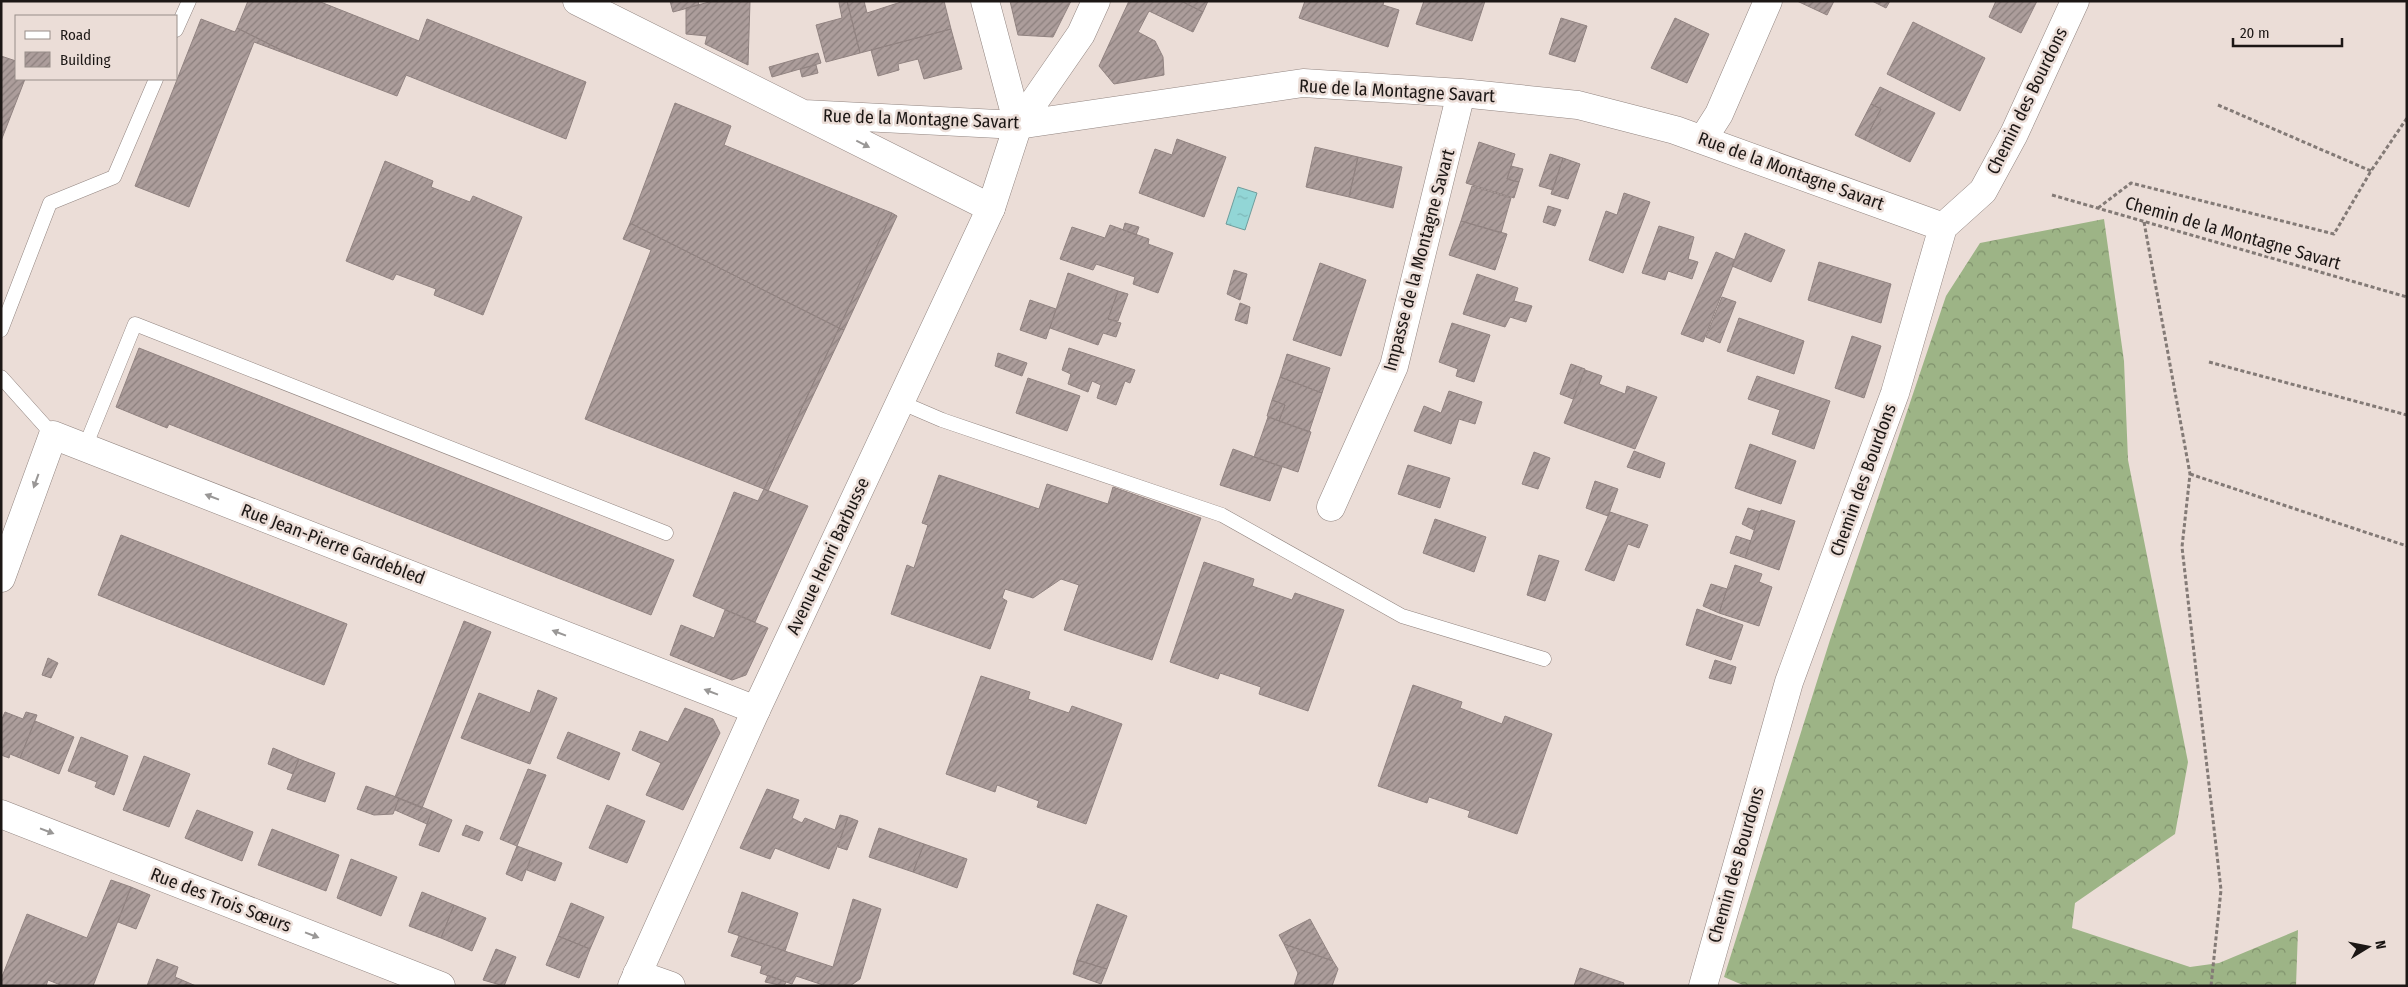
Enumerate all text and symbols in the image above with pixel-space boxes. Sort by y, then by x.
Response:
legend [15,15,178,80]
scale bar [2233,15,2342,47]
street label: Chemin des Bourdons [1982,24,2072,178]
text: 20 m [2240,24,2270,42]
text: Road [60,26,91,44]
text: Building [60,51,111,69]
street label: Rue de la Montagne Savart [1298,75,1496,107]
street label: Rue de la Montagne Savart [823,105,1020,133]
street label: Rue de la Montagne Savart [1695,127,1887,215]
one-way arrow [856,140,871,148]
street label: Impasse de la Montagne Savart [1379,146,1459,373]
street label: Chemin de la Montagne Savart [2123,192,2343,274]
street label: Chemin des Bourdons [1825,400,1901,559]
one-way arrow [32,473,39,488]
street label: Avenue Henri Barbusse [782,474,874,638]
one-way arrow [204,493,219,501]
street label: Rue Jean-Pierre Gardebled [238,499,428,589]
one-way arrow [551,629,566,637]
one-way arrow [703,688,718,695]
street label: Chemin des Bourdons [1703,784,1769,945]
one-way arrow [39,828,54,836]
street label: Rue des Trois Sœurs [147,863,295,937]
north arrow [2343,922,2393,972]
one-way arrow [305,931,320,939]
text: N [2371,939,2389,950]

